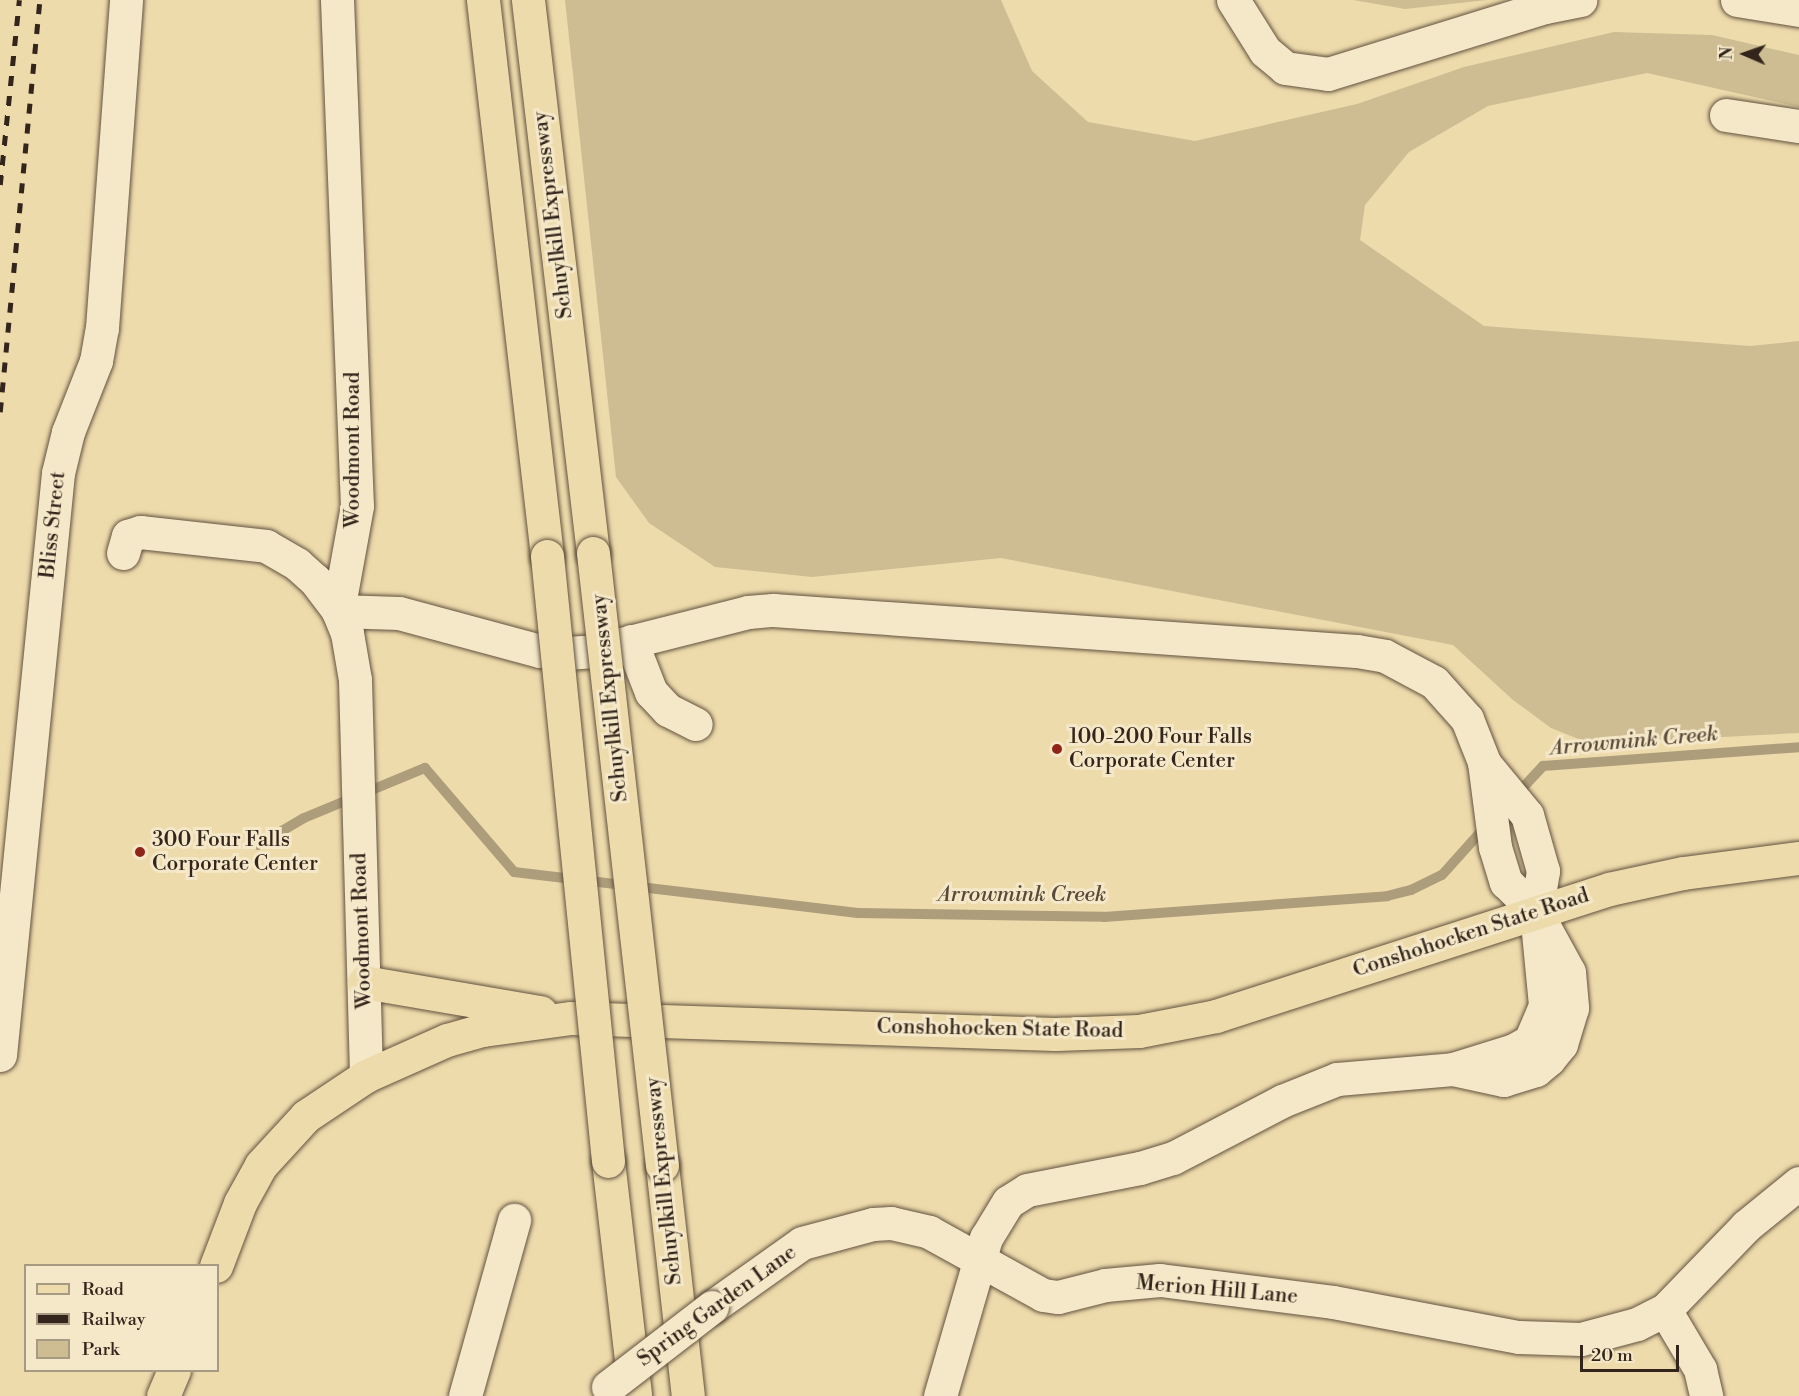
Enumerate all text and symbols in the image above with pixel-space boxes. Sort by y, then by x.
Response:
north arrow [1715,24,1775,84]
text: N [1717,47,1737,60]
street label: Schuylkill Expressway [528,110,578,320]
street label: Woodmont Road [340,372,366,528]
street label: Bliss Street [35,470,71,580]
street label: Schuylkill Expressway [587,593,633,803]
water label: Arrowmink Creek [1549,721,1719,761]
place label: 100-200 Four Falls Corporate Center [1069,724,1252,774]
marker: 100-200 Four Falls Corporate Center [1050,742,1064,756]
place label: 300 Four Falls Corporate Center [152,827,318,877]
marker: 300 Four Falls Corporate Center [133,845,147,859]
street label: Woodmont Road [347,852,377,1010]
water label: Arrowmink Creek [938,882,1106,908]
street label: Conshohocken State Road [1350,883,1592,983]
street label: Conshohocken State Road [876,1014,1124,1044]
street label: Schuylkill Expressway [641,1076,687,1286]
street label: Spring Garden Lane [633,1240,801,1372]
legend [24,1264,219,1372]
street label: Merion Hill Lane [1135,1270,1299,1310]
text: Road [82,1278,124,1301]
text: Railway [82,1308,145,1331]
scale bar [1583,1333,1682,1371]
text: Park [82,1338,119,1361]
text: 20 m [1591,1344,1633,1367]

